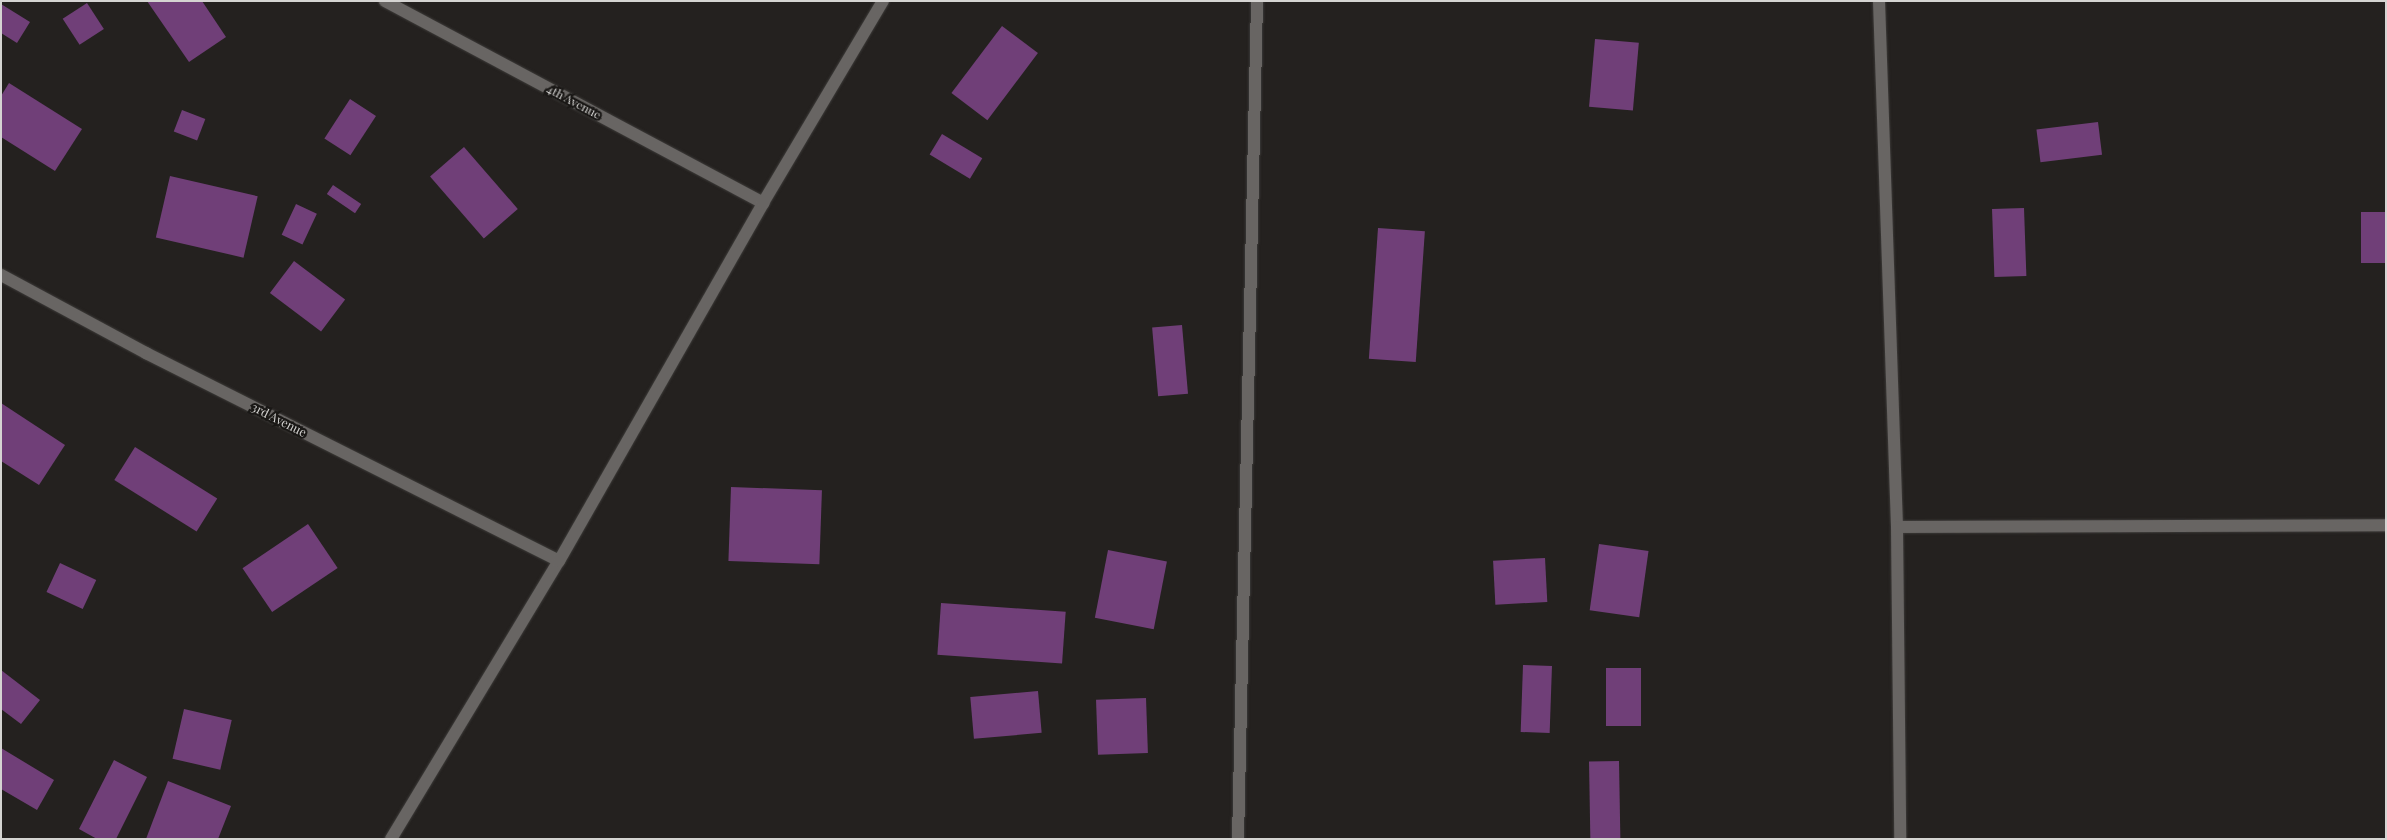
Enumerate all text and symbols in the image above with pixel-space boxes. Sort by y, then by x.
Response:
street label: 4th Avenue [544,82,604,122]
street label: 3rd Avenue [249,400,309,440]

